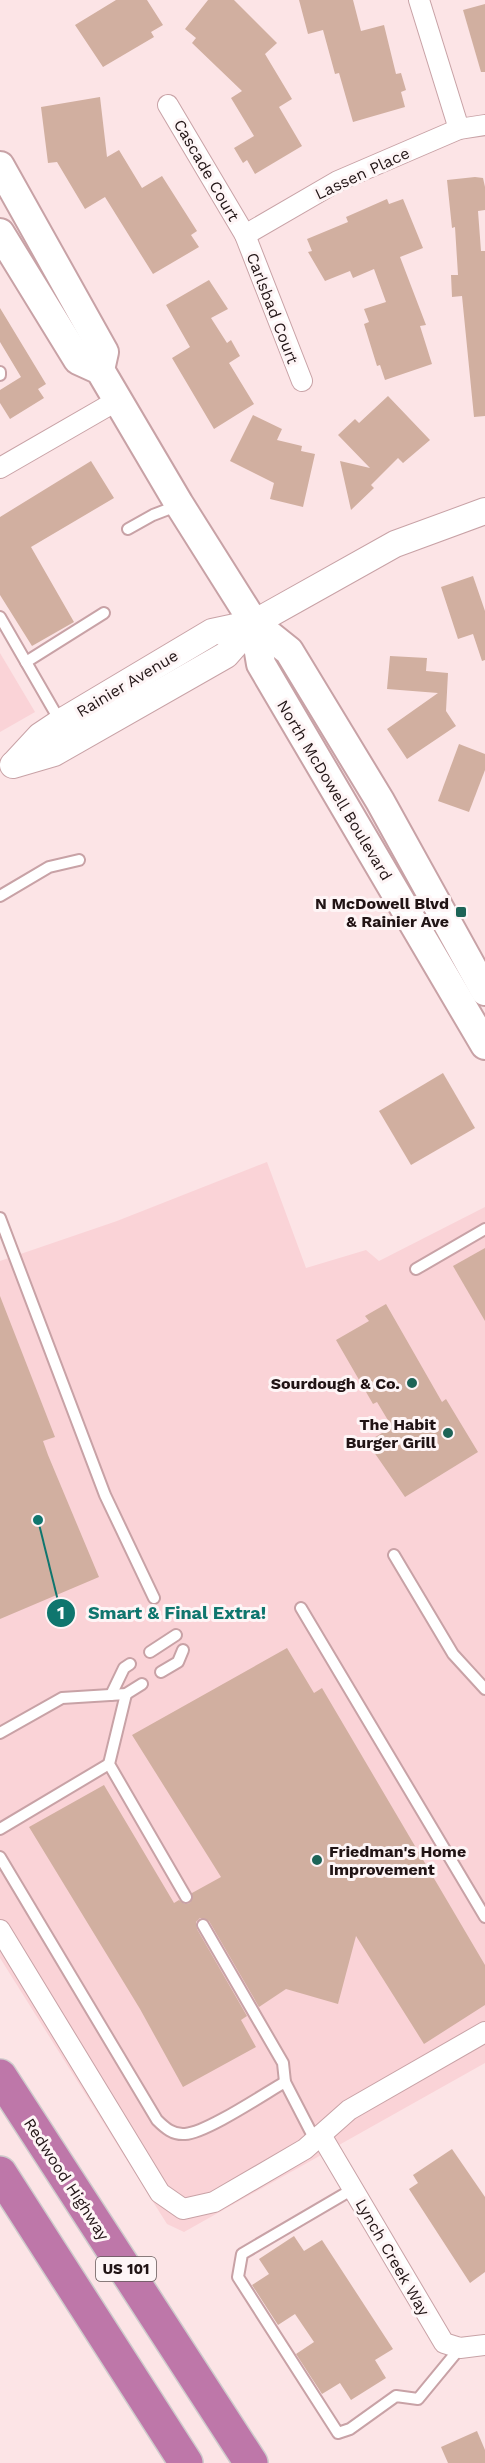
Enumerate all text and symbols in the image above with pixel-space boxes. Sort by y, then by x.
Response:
street label: Cascade Court [170,116,244,225]
street label: Lassen Place [312,143,412,204]
street label: Carlsbad Court [243,250,303,367]
street label: Rainier Avenue [73,646,181,721]
street label: North McDowell Boulevard [273,697,396,884]
place label: N McDowell Blvd & Rainier Ave [315,894,449,931]
marker: N McDowell Blvd & Rainier Ave [454,905,468,919]
place label: Sourdough & Co. [271,1374,400,1393]
marker: Sourdough & Co. [405,1376,419,1390]
place label: The Habit Burger Grill [345,1415,437,1452]
marker: The Habit Burger Grill [441,1426,455,1440]
callout: Smart & Final Extra! [46,1595,278,1631]
text: 1 [57,1602,65,1623]
text: Smart & Final Extra! [88,1602,266,1623]
place label: Friedman's Home Improvement [329,1842,466,1879]
marker: Friedman's Home Improvement [310,1853,324,1867]
street label: Redwood Highway [20,2115,114,2245]
street label: Lynch Creek Way [351,2195,434,2320]
road number: US 101 [96,2257,156,2281]

